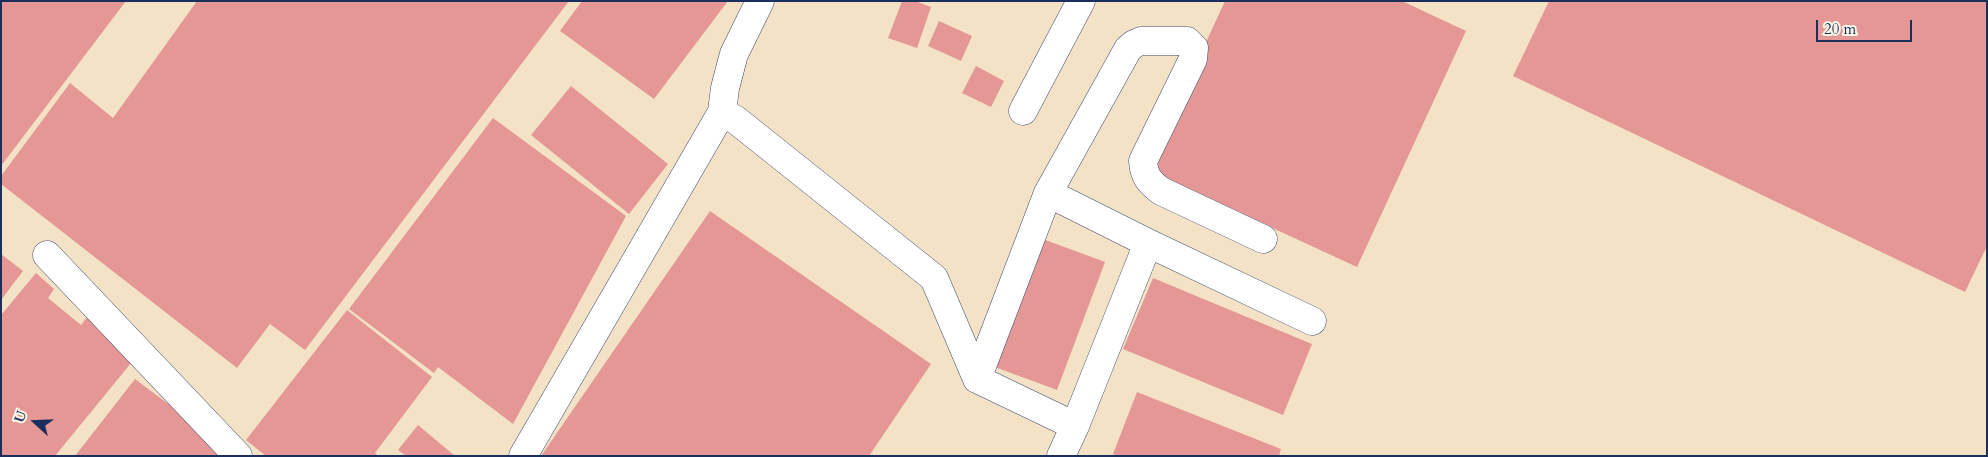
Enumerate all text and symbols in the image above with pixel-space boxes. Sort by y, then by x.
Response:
scale bar [1818,10,1914,42]
text: 20 m [1824,19,1856,39]
north arrow [10,397,60,447]
text: U [10,408,31,425]

